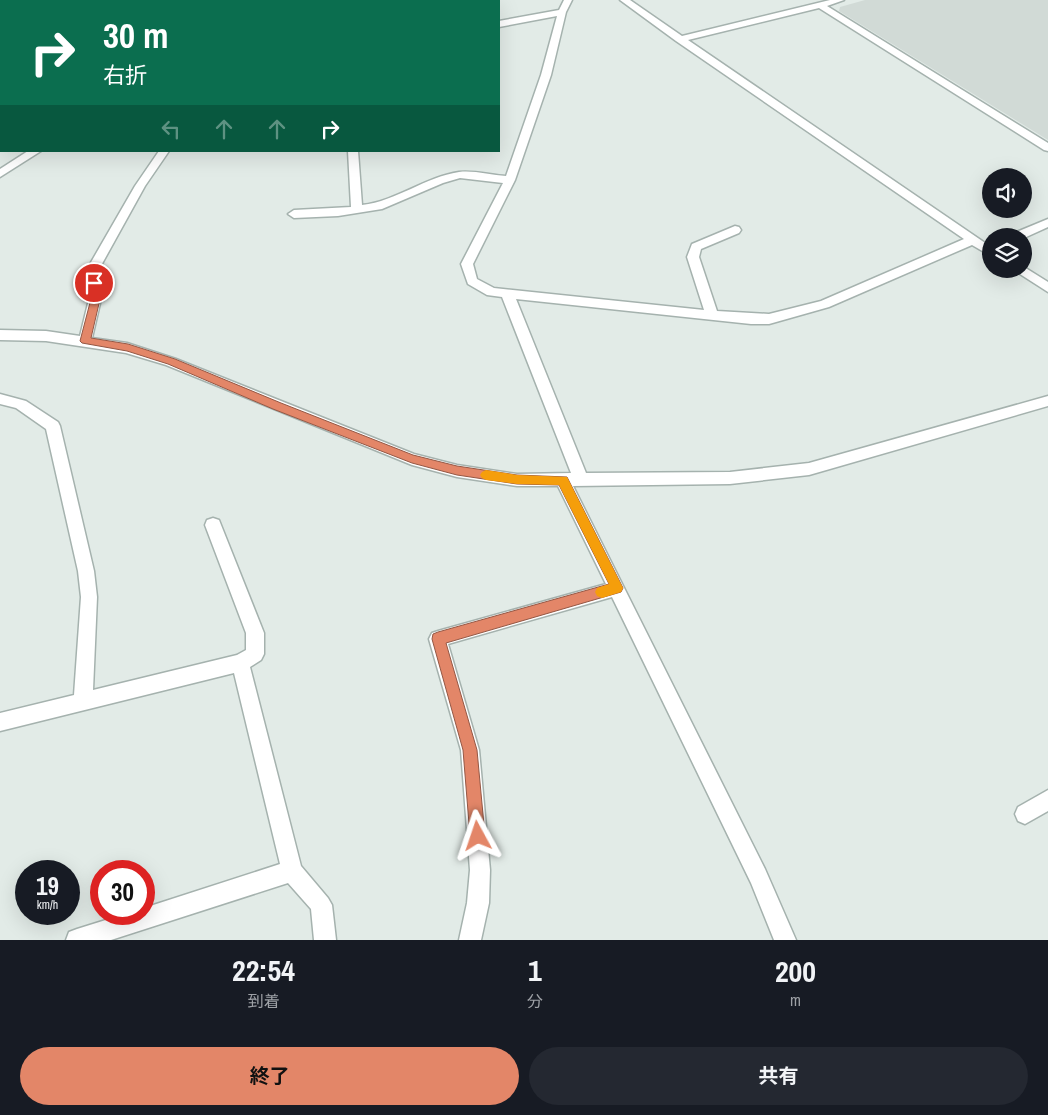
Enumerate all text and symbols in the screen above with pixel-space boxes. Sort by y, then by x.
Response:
text: 30 m [103,12,168,59]
icon: right [20,20,85,85]
text: 右折 [103,60,147,90]
icon: left [157,115,185,143]
icon: ahead [210,115,238,143]
icon: ahead [263,115,291,143]
icon: right [316,115,344,143]
map controls [982,168,1032,278]
button: sound [982,168,1032,218]
button: layers [982,228,1032,278]
pin [73,262,115,304]
icon: arrive [80,269,108,297]
position arrow [451,809,503,861]
speed limit sign: 30 [90,860,155,925]
text: 19 [36,869,59,903]
text: km/h [37,897,58,913]
text: 22:54 [232,950,295,990]
text: 1 [528,950,542,990]
text: 200 [775,951,816,991]
text: m [790,989,801,1011]
text: 到着 [247,990,279,1012]
text: 分 [527,990,543,1012]
button: 終了 [20,1047,519,1105]
button: 共有 [529,1047,1028,1105]

